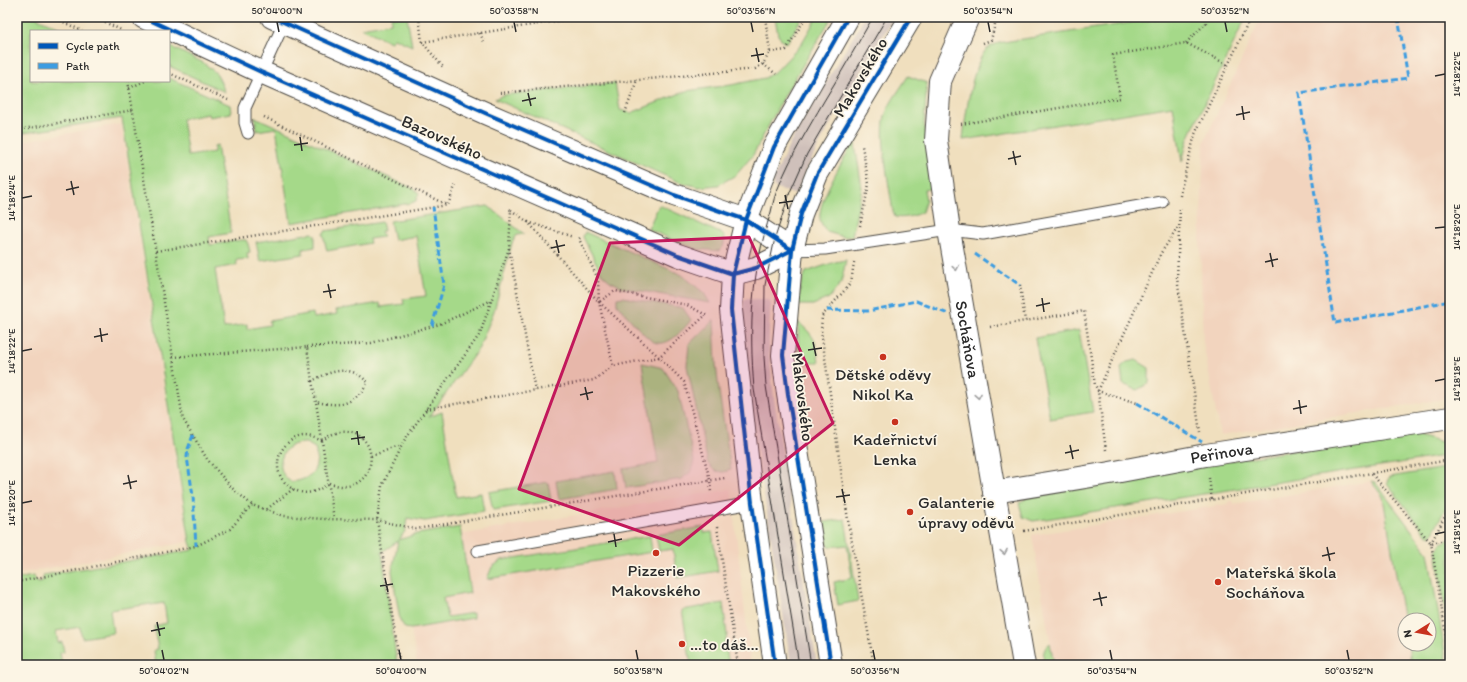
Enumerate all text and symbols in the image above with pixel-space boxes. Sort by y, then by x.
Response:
text: 50°04'00"N [251,4,303,17]
text: 50°03'58"N [490,4,539,17]
text: 50°03'56"N [727,4,776,17]
text: 50°03'54"N [963,4,1013,17]
text: 50°03'52"N [1201,4,1250,17]
legend [30,30,170,82]
street label: Makovského [828,34,892,120]
text: Cycle path [66,39,120,53]
text: 14°18'22"E [1450,51,1463,97]
text: Path [66,59,89,73]
street label: Bazovského [399,110,485,164]
text: 14°18'24"E [5,175,18,221]
text: 14°18'20"E [1450,203,1463,250]
one-way arrow [951,265,960,271]
street label: Socháňova [951,299,984,380]
text: 14°18'22"E [5,328,18,374]
street label: Makovského [788,351,818,443]
marker: Dětské oděvy Nikol Ka [878,352,888,362]
text: 14°18'18"E [1450,356,1463,401]
place label: Dětské oděvy Nikol Ka [835,364,931,404]
one-way arrow [973,393,981,399]
marker: Kadeřnictví Lenka [890,417,900,427]
place label: Kadeřnictví Lenka [853,429,938,469]
street label: Peřinova [1189,438,1255,468]
text: 14°18'20"E [5,479,18,526]
place label: Galanterie úpravy oděvů [918,492,1015,532]
marker: Galanterie úpravy oděvů [905,507,915,517]
text: 14°18'16"E [1450,509,1463,554]
marker: Pizzerie Makovského [651,548,661,558]
one-way arrow [999,549,1008,555]
place label: Pizzerie Makovského [611,560,701,600]
place label: Mateřská škola Socháňova [1226,562,1336,602]
marker: Mateřská škola Socháňova [1213,577,1223,587]
north arrow [1397,612,1437,652]
text: N [1401,629,1415,639]
place label: …to dáš… [690,634,759,654]
marker: …to dáš… [677,639,687,649]
text: 50°04'02"N [139,664,189,677]
text: 50°04'00"N [375,664,427,677]
text: 50°03'58"N [614,664,663,677]
text: 50°03'56"N [851,664,900,677]
text: 50°03'54"N [1087,664,1137,677]
text: 50°03'52"N [1325,664,1374,677]

